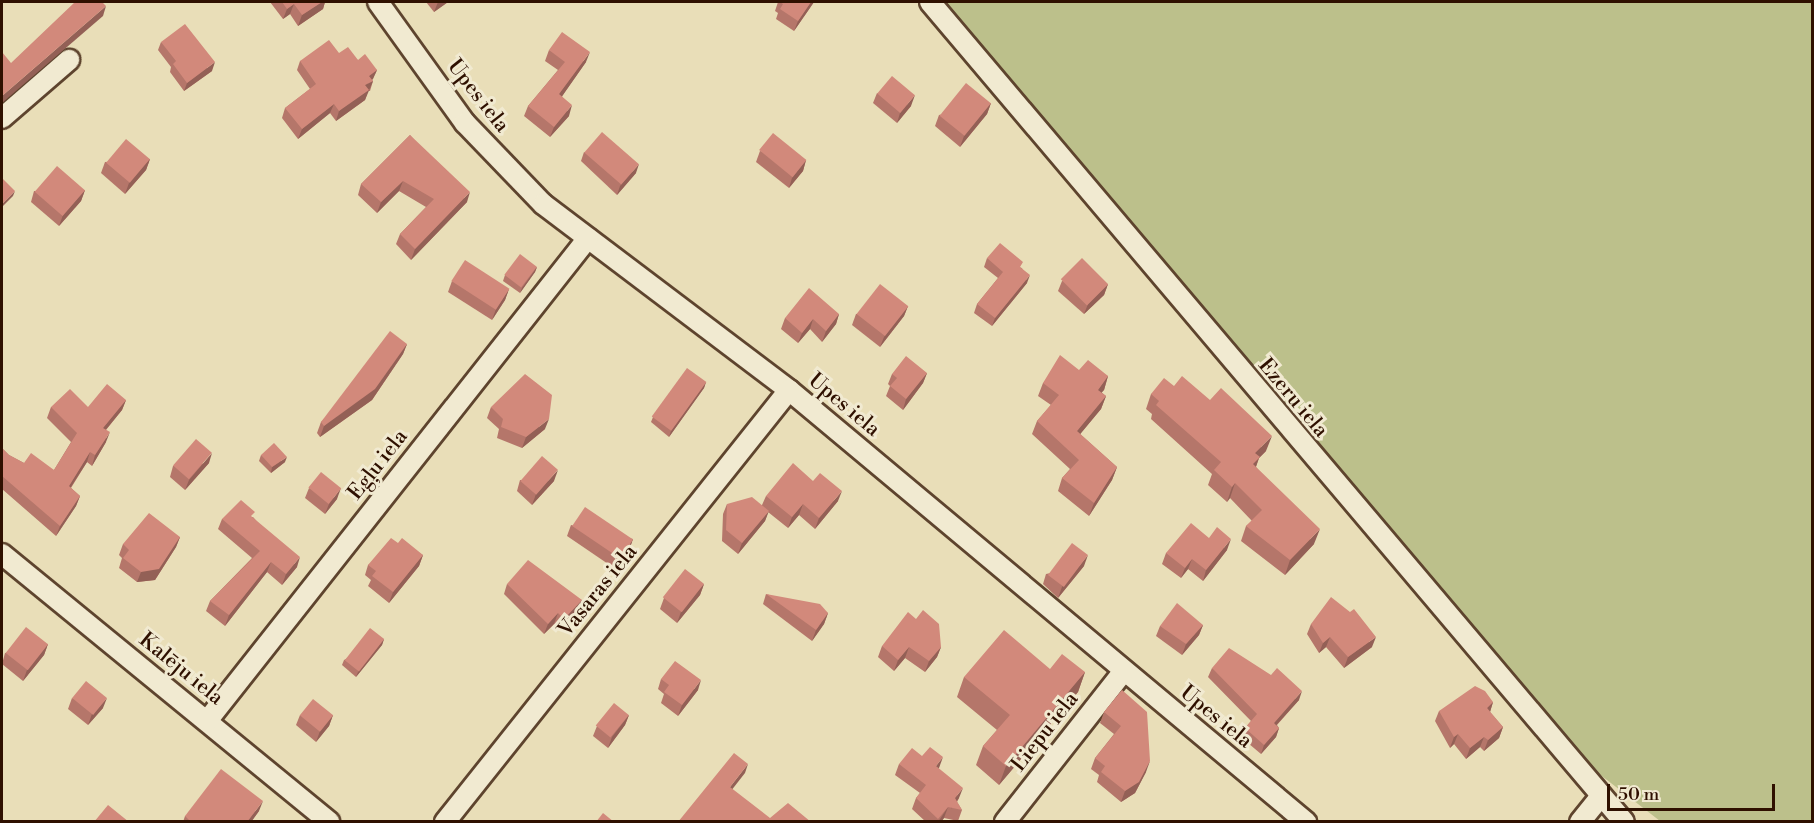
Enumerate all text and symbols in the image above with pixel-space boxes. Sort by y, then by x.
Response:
street label: Upes iela [442,54,514,138]
street label: Ezeru iela [1253,353,1333,443]
street label: Upes iela [803,368,885,442]
street label: Egļu iela [343,425,413,505]
street label: Vasaras iela [553,540,643,642]
street label: Kalēju iela [134,627,228,711]
street label: Upes iela [1175,680,1257,754]
street label: Liepu iela [1006,687,1084,777]
scale bar [1610,772,1778,810]
text: 50 m [1618,783,1659,806]

